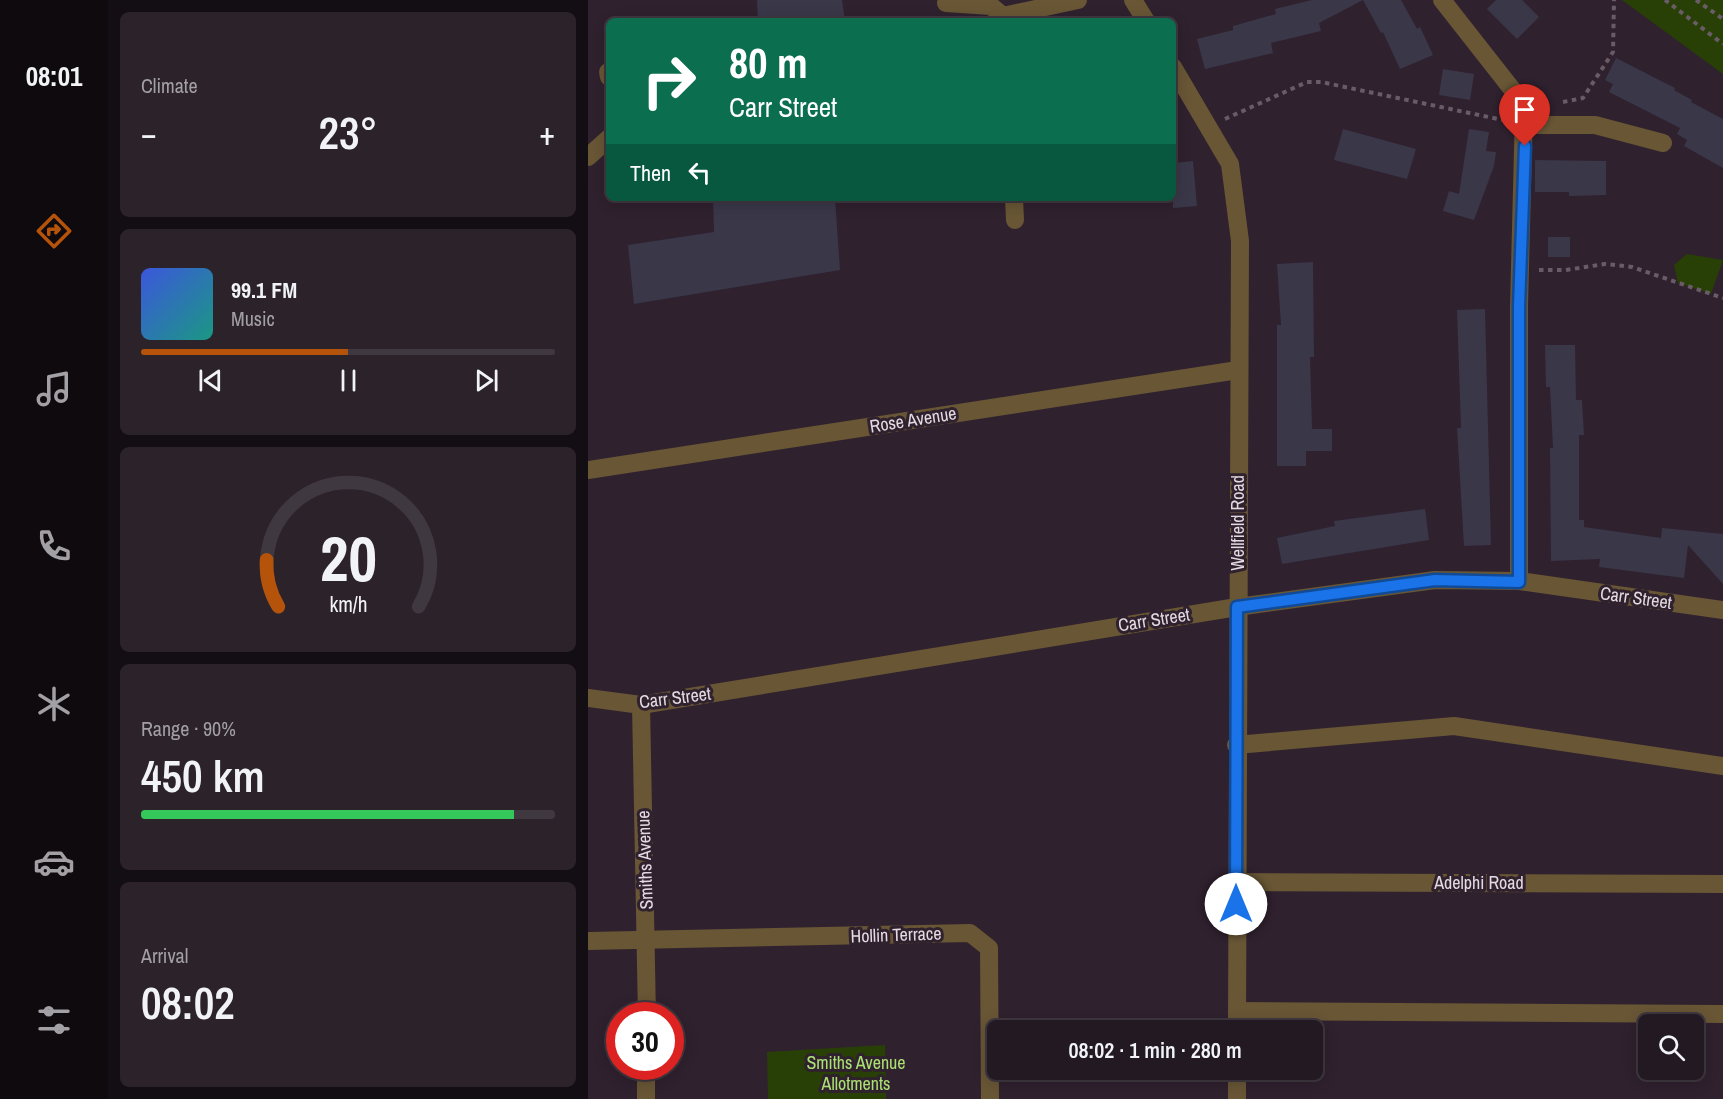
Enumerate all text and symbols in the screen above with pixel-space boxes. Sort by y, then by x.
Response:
text: 80 m [729,35,808,91]
icon: right [630,42,708,120]
text: 08:01 [26,58,82,94]
text: Climate [141,72,198,99]
pin [1499,84,1550,146]
text: Carr Street [729,89,837,125]
icon: arrive [1508,93,1541,126]
text: 23° [318,102,378,163]
text: − [141,111,157,155]
text: + [539,111,555,155]
icon: left [683,156,716,189]
text: Then [630,158,671,188]
icon: directions [33,210,75,252]
text: 99.1 FM [231,275,297,305]
text: Music [231,305,275,332]
icon: previous [194,364,227,397]
icon: pause [332,364,365,397]
icon: next [470,364,503,397]
icon: music [33,368,75,410]
street label: Rose Avenue [868,400,958,439]
street label: Wellfield Road [1225,475,1250,571]
text: 20 [320,516,376,600]
icon: phone [33,525,75,567]
street label: Carr Street [1599,580,1674,615]
text: km/h [329,590,367,619]
street label: Carr Street [1116,602,1192,637]
street label: Carr Street [638,681,712,714]
icon: climate [33,683,75,725]
text: Range · 90% [141,715,236,742]
text: 450 km [141,745,265,806]
street label: Smiths Avenue [630,810,659,910]
icon: car [33,841,75,883]
street label: Adelphi Road [1433,870,1524,895]
position arrow [1204,872,1268,936]
street label: Hollin Terrace [850,920,942,949]
text: Arrival [141,942,188,969]
text: 08:02 [141,972,235,1033]
icon: filters [33,999,75,1041]
speed limit sign: 30 [606,1002,684,1080]
map controls [1638,1014,1704,1080]
button: search [1638,1014,1704,1080]
text: 08:02 · 1 min · 280 m [1068,1035,1242,1065]
park label: Smiths Avenue Allotments [806,1050,906,1096]

